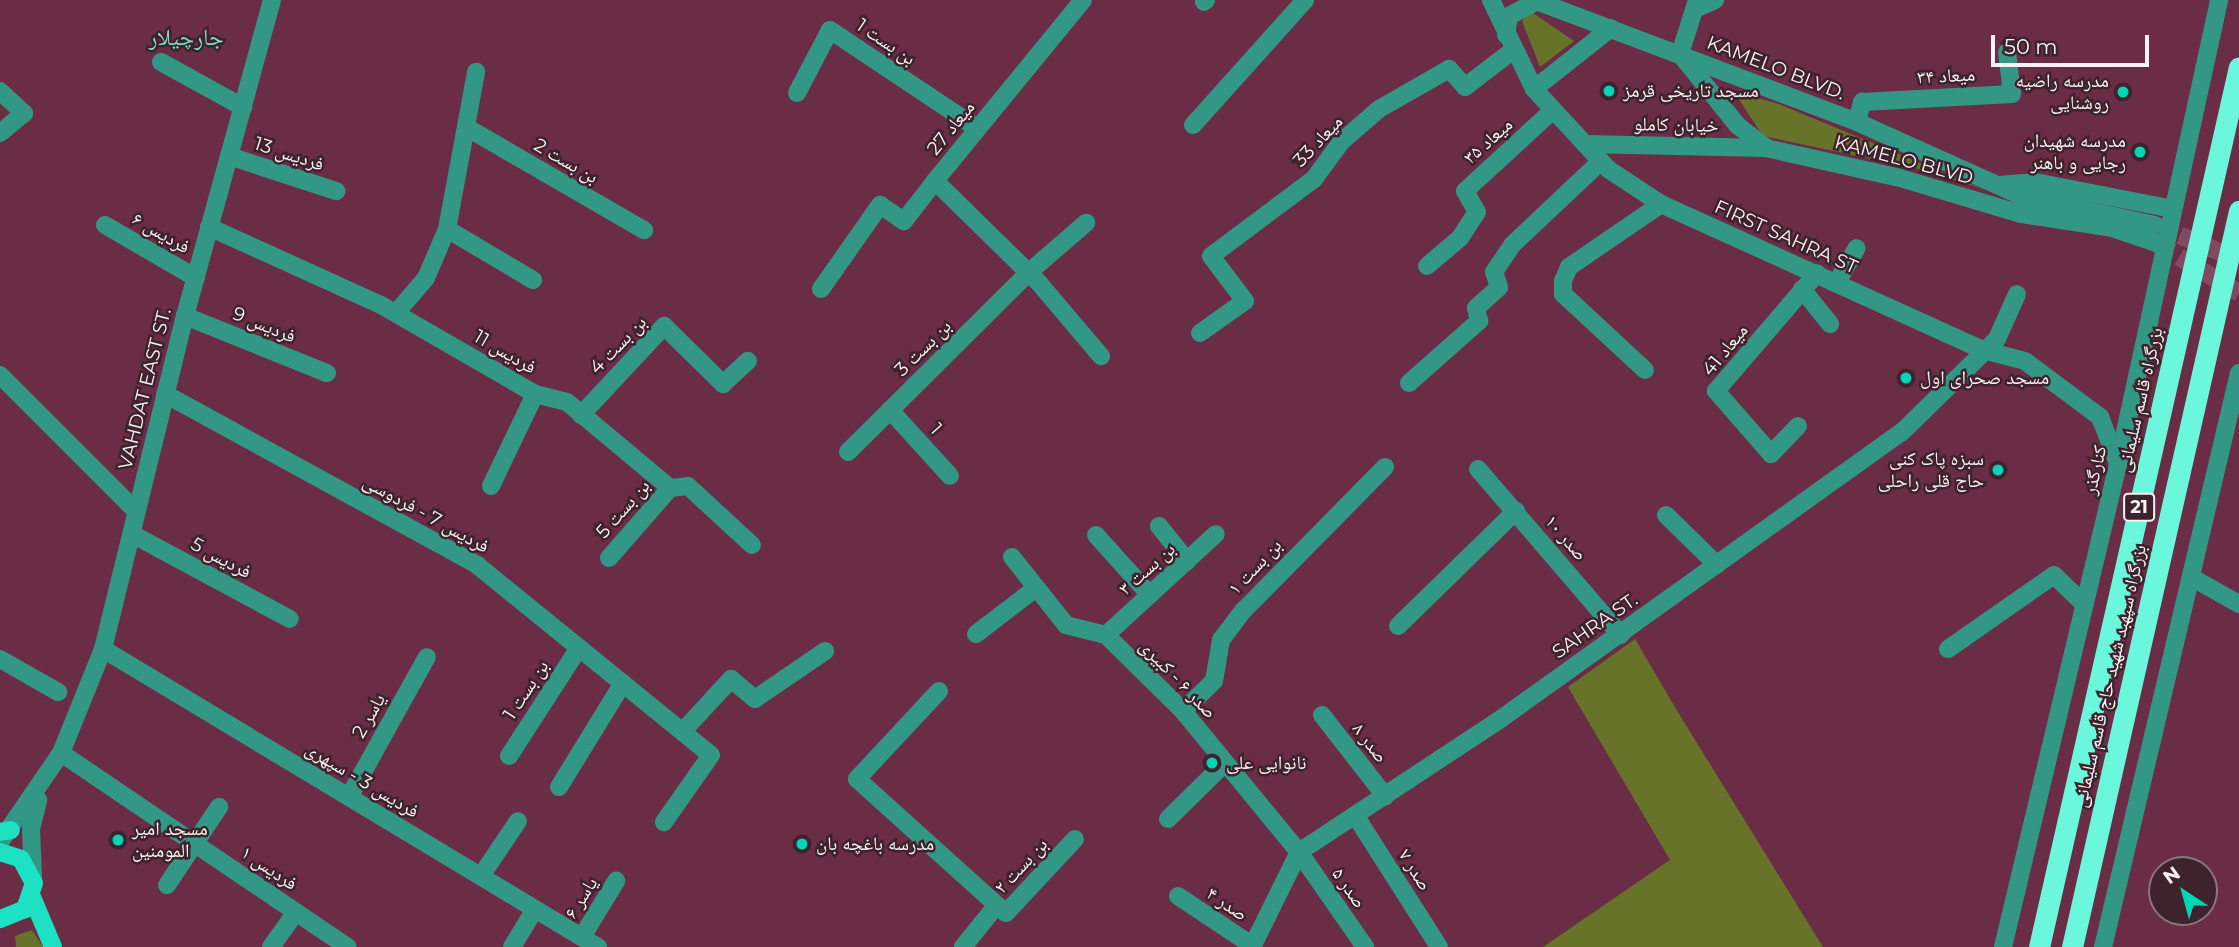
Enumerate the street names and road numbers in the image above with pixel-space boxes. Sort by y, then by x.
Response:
street label: بن بست 1 [852,14,920,70]
street label: KAMELO BLVD. [1704,31,1848,105]
street label: میعاد ۳۴ [1916,63,1976,89]
street label: میعاد 27 [922,96,980,160]
street label: میعاد 33 [1288,110,1348,172]
street label: میعاد ۳۵ [1459,113,1517,169]
street label: خیابان کاملو [1633,113,1719,137]
street label: KAMELO BLVD [1832,131,1976,189]
street label: فردیس 13 [251,132,327,176]
street label: بن بست 2 [530,134,602,188]
street label: FIRST SAHRA ST [1711,195,1861,279]
street label: فردیس ۶ [128,207,194,259]
street label: فردیس 9 [229,302,299,348]
street label: VAHDAT EAST ST. [114,306,176,472]
street label: بن بست 4 [585,311,651,379]
street label: بن بست 3 [890,315,956,381]
street label: میعاد 41 [1697,320,1753,380]
street label: فردیس 11 [470,325,540,379]
street label: بزرگراه قاسم سلیمانی [2112,325,2168,475]
street label: 1 [925,419,947,439]
street label: کنارگذر [2078,443,2112,497]
street label: فردیس 7 - فردوسی [359,470,493,558]
street label: بن بست 5 [591,475,655,543]
road number: 21 [2122,492,2156,522]
street label: صدر ۱۰ [1540,510,1592,566]
street label: فردیس 5 [187,533,255,583]
street label: بن بست ۱ [1223,534,1287,600]
street label: بن بست ۳ [1114,538,1180,600]
street label: بزرگراه سپهبد شهید حاج قاسم سلیمانی [2069,542,2151,810]
street label: SAHRA ST. [1548,588,1642,664]
street label: صدر ۶ - کبیری [1134,635,1222,723]
street label: بن بست 1 [498,656,554,724]
street label: یاسر 2 [348,690,390,742]
street label: صدر ۸ [1347,718,1393,768]
street label: فردیس 3 - سپهری [301,737,423,823]
street label: بن بست ۲ [989,833,1053,899]
street label: فردیس ۱ [237,841,301,895]
street label: صدر ۷ [1393,845,1437,895]
street label: صدر ۵ [1327,863,1371,913]
street label: یاسر ۶ [559,873,603,923]
street label: صدر ۴ [1202,882,1252,926]

